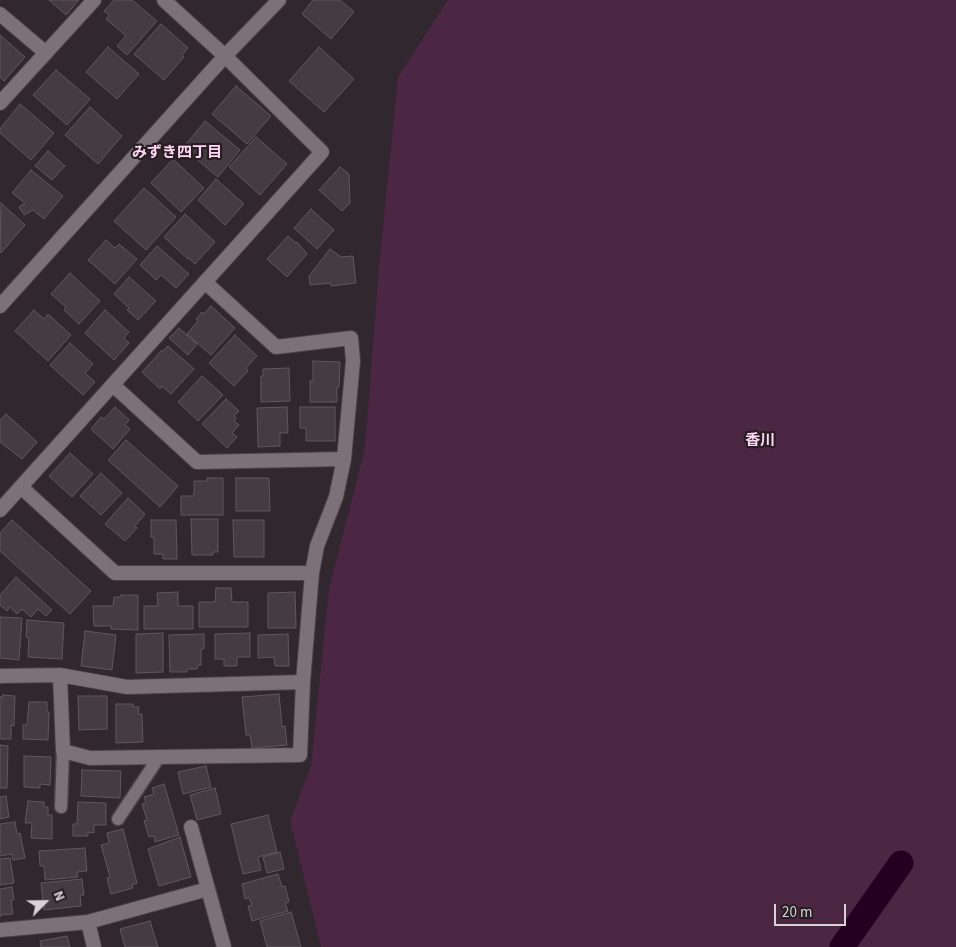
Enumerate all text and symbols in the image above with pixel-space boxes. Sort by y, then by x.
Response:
district label: みずき四丁目 [132,145,222,163]
district label: 香川 [745,433,775,451]
north arrow [20,877,70,927]
text: N [48,888,70,904]
scale bar [776,894,848,926]
text: 20 m [782,902,812,923]

